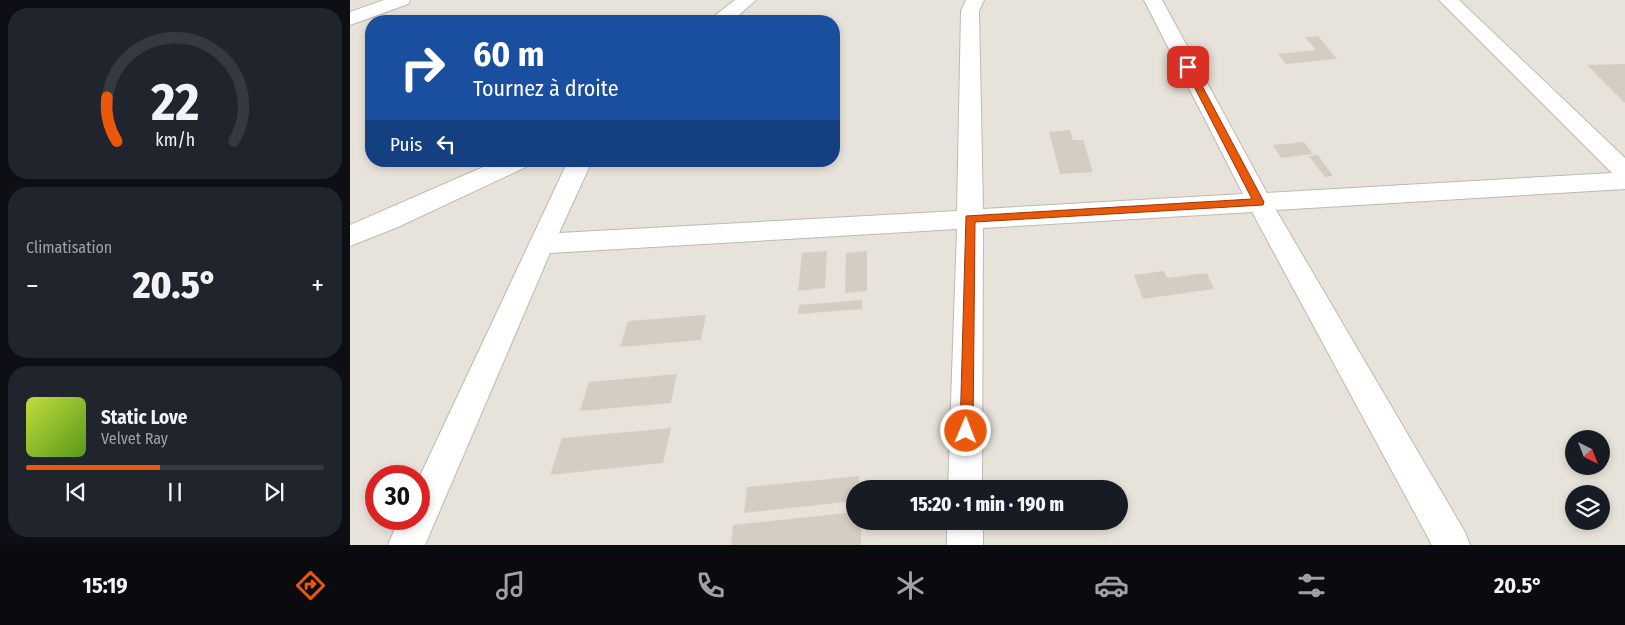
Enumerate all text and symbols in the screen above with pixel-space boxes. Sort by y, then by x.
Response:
text: 60 m [473,33,544,75]
icon: right [390,35,455,100]
pin [1167,46,1209,88]
icon: arrive [1174,53,1202,81]
text: 22 [150,71,199,134]
text: Tournez à droite [473,75,619,102]
text: km/h [155,129,195,151]
icon: left [432,130,460,158]
text: Puis [390,133,422,156]
text: Climatisation [26,238,112,257]
text: 20.5° [133,262,217,308]
text: − [26,269,39,302]
text: + [311,269,324,302]
position arrow [939,404,991,456]
text: Static Love [101,406,188,429]
text: Velvet Ray [101,429,168,448]
north arrow [1565,430,1610,475]
map controls [1565,430,1610,530]
speed limit sign: 30 [365,465,430,530]
icon: previous [62,478,90,506]
icon: pause [161,478,189,506]
icon: next [260,478,288,506]
button: layers [1565,485,1610,530]
text: 15:20 · 1 min · 190 m [910,493,1064,516]
icon: directions [293,568,328,603]
icon: music [493,568,528,603]
icon: phone [693,568,728,603]
icon: climate [893,568,928,603]
icon: car [1094,568,1129,603]
icon: filters [1294,568,1329,603]
text: 15:19 [83,572,128,599]
text: 20.5° [1494,572,1542,599]

